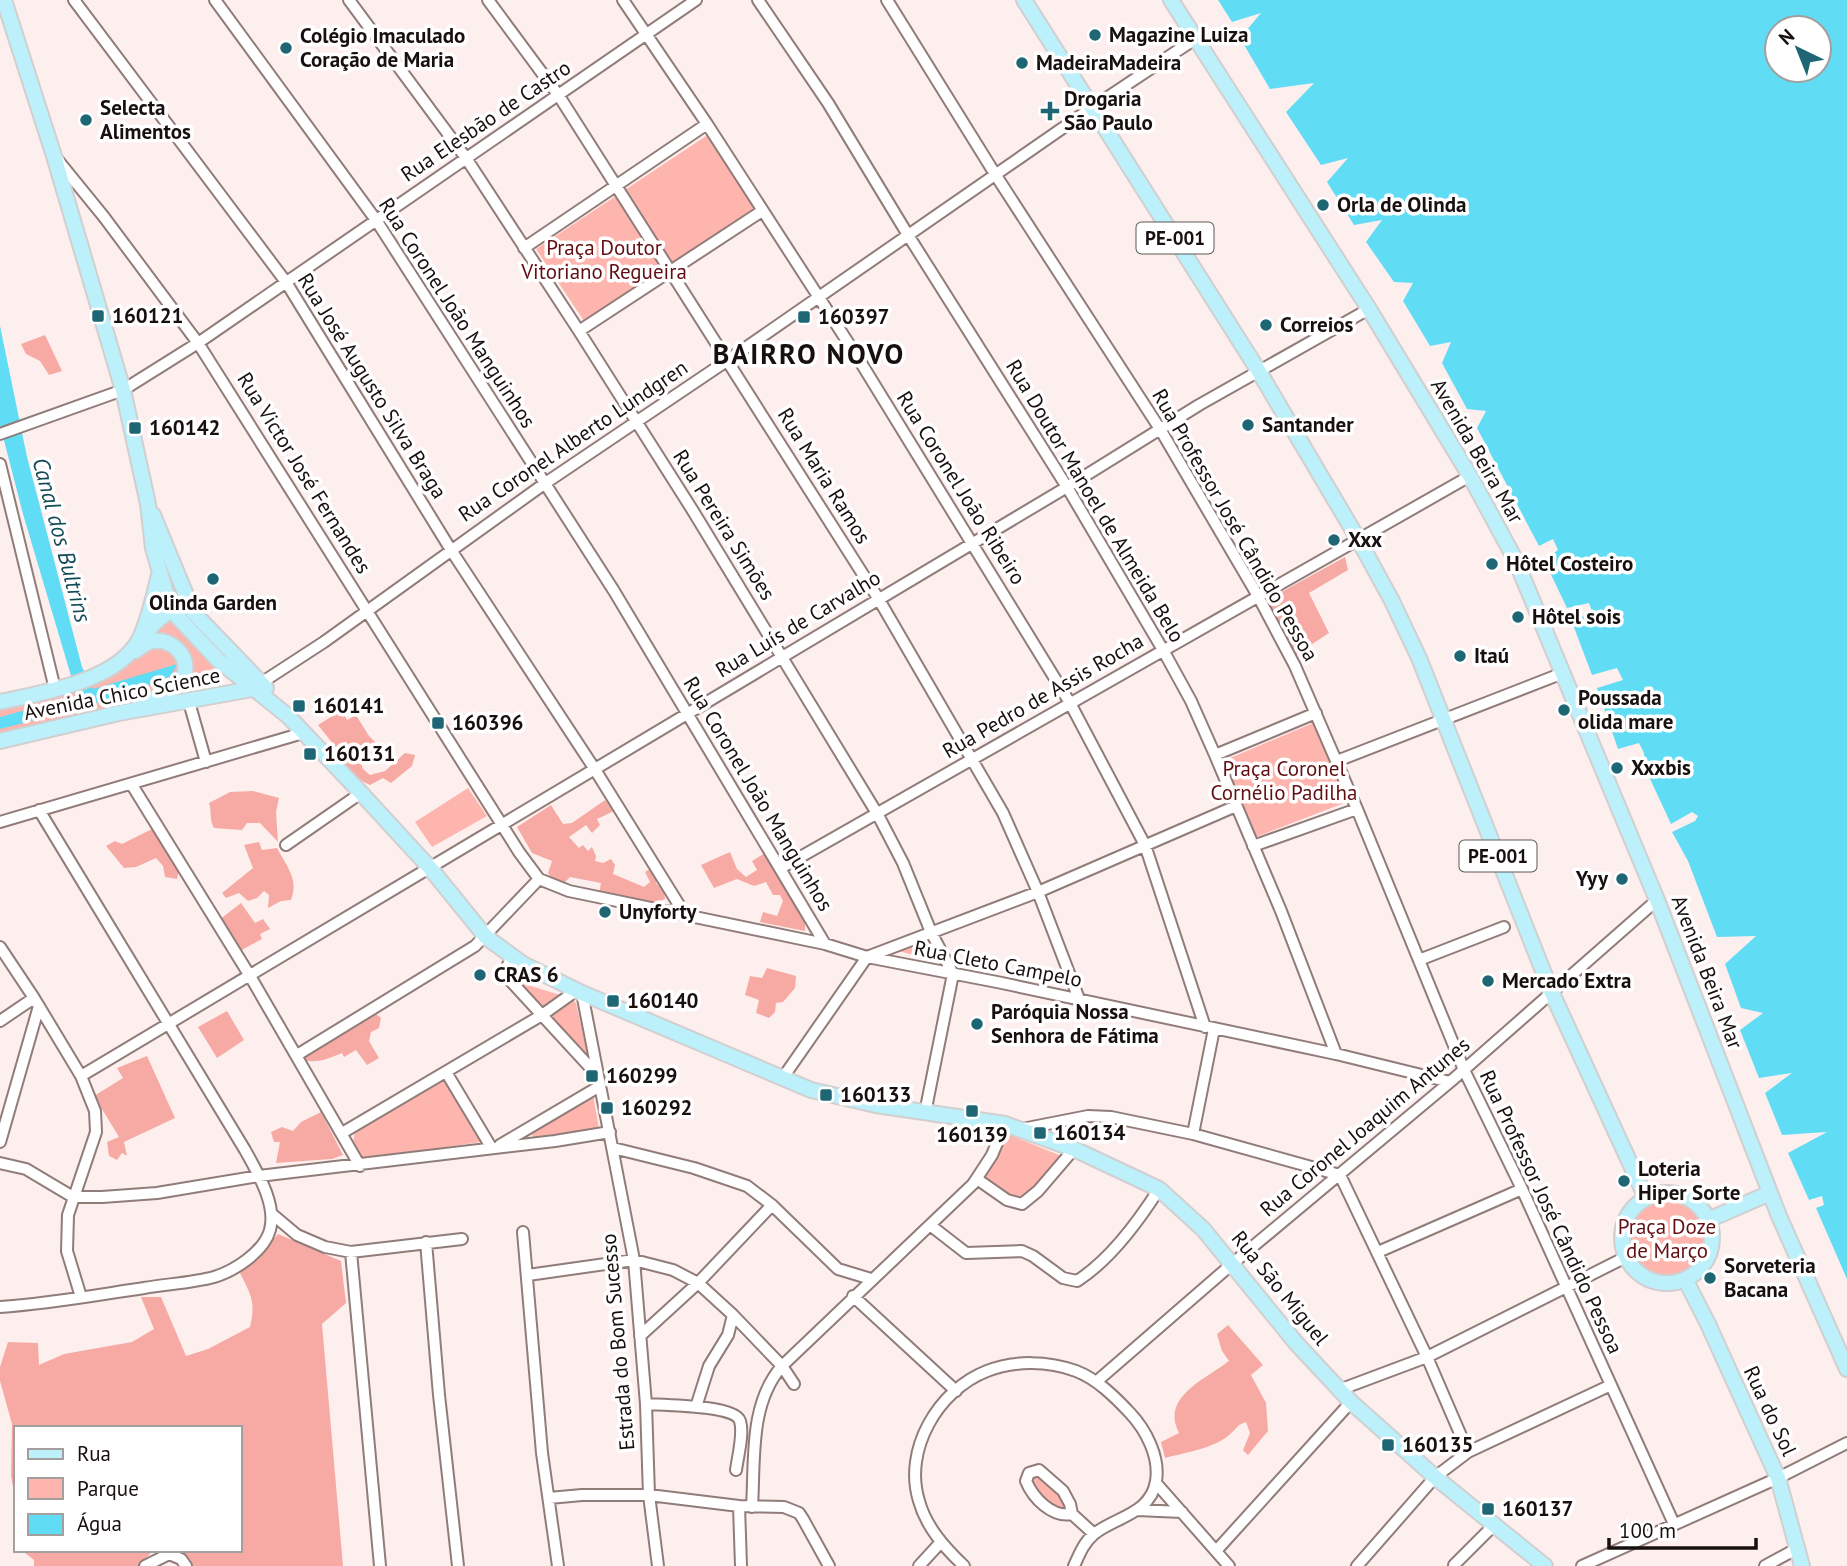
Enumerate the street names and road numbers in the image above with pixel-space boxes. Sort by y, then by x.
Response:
street label: Rua Elesbão de Castro [396,54,576,187]
street label: Rua Coronel João Manguinhos [373,193,542,433]
road number: PE-001 [1136,222,1214,254]
street label: Rua José Augusto Silva Braga [292,268,453,503]
street label: Rua Coronel Alberto Lundgren [453,354,693,528]
street label: Rua Doutor Manoel de Almeida Belo [1000,354,1191,647]
street label: Rua Victor José Fernandes [231,367,377,578]
street label: Avenida Beira Mar [1425,374,1530,528]
street label: Rua Professor José Cândido Pessoa [1146,384,1325,666]
street label: Rua Coronel João Ribeiro [891,386,1032,590]
street label: Rua Maria Ramos [772,403,877,549]
street label: Rua Pereira Simões [667,444,782,605]
street label: Rua Luís de Carvalho [710,564,885,683]
street label: Rua Pedro de Assis Rocha [937,627,1148,764]
street label: Avenida Chico Science [21,661,222,726]
street label: Rua Coronel João Manguinhos [678,672,839,916]
road number: PE-001 [1460,841,1536,872]
street label: Avenida Beira Mar [1666,891,1749,1052]
street label: Rua Cleto Campelo [912,934,1084,993]
street label: Rua Coronel Joaquim Antunes [1254,1031,1475,1222]
street label: Rua Professor José Cândido Pessoa [1474,1066,1629,1358]
street label: Rua São Miguel [1226,1225,1335,1350]
street label: Estrada do Bom Sucesso [595,1233,640,1452]
street label: Rua do Sol [1738,1361,1803,1460]

